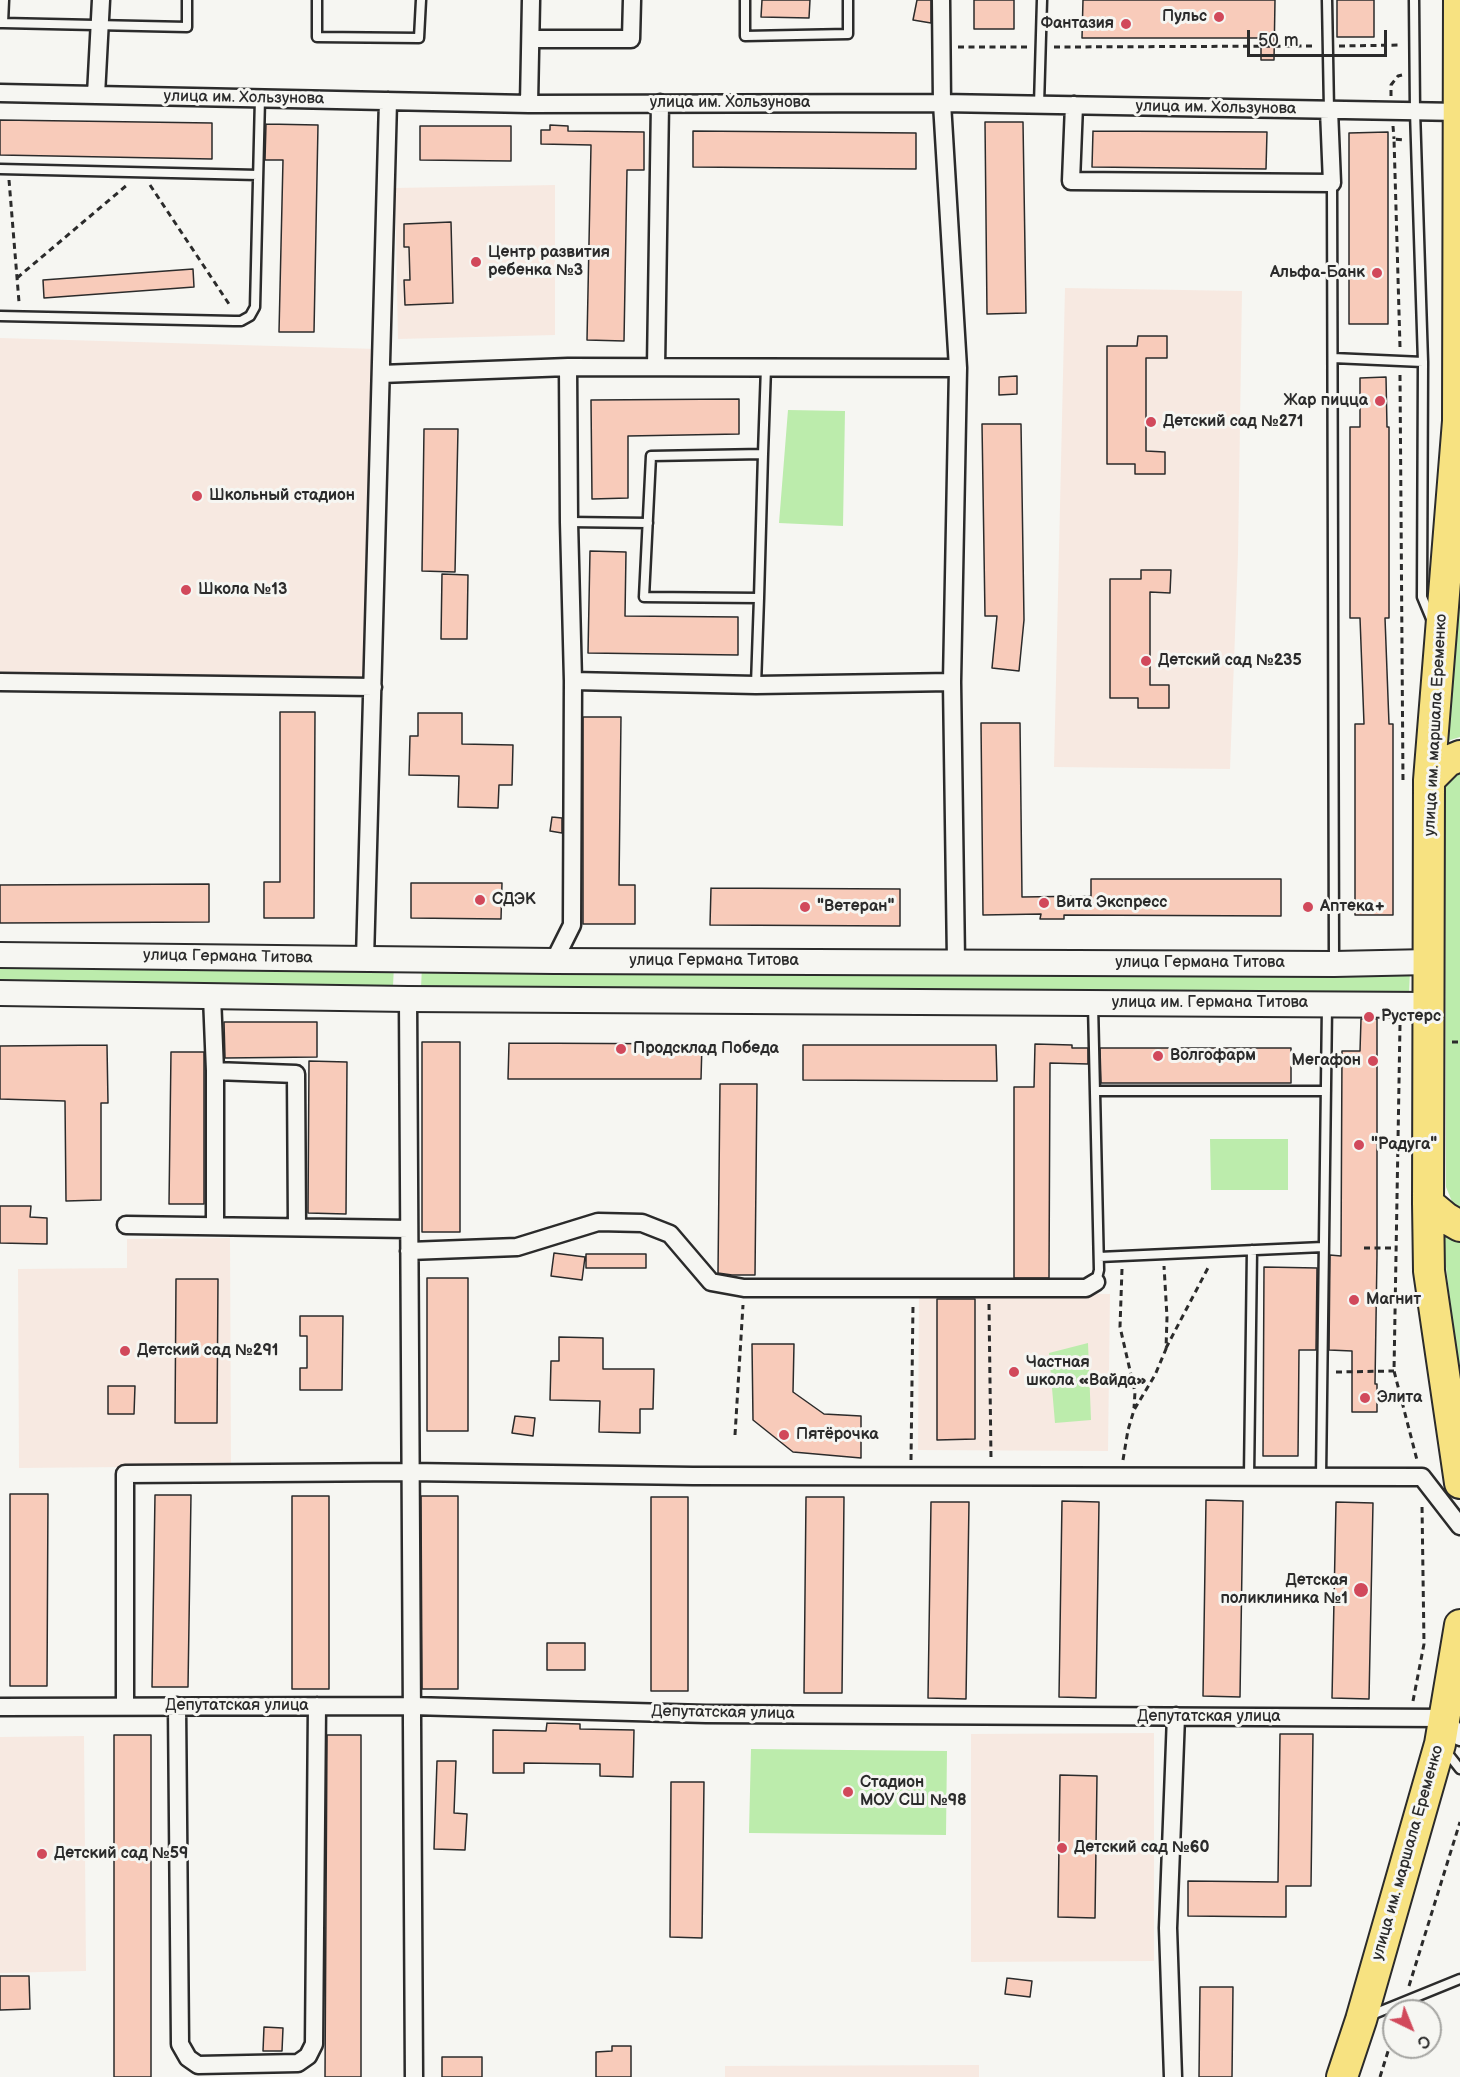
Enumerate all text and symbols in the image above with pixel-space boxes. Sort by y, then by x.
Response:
place label: Пульс [1162,7,1207,27]
marker: Пульс [1212,10,1226,24]
place label: Фантазия [1041,14,1114,34]
marker: Фантазия [1119,17,1133,31]
scale bar [1250,18,1390,56]
text: 50 m [1258,30,1299,51]
street label: улица им. Хользунова [164,87,324,109]
street label: улица им. Хользунова [650,93,810,113]
street label: улица им. Хользунова [1136,97,1296,119]
place label: Центр развития ребенка №3 [488,243,610,281]
marker: Центр развития ребенка №3 [469,255,483,269]
place label: Альфа-Банк [1270,263,1365,283]
marker: Альфа-Банк [1370,266,1384,280]
place label: Жар пицца [1284,391,1368,411]
marker: Жар пицца [1373,394,1387,408]
place label: Детский сад №271 [1163,412,1304,432]
marker: Детский сад №271 [1144,415,1158,429]
place label: Школьный стадион [209,486,355,506]
marker: Школьный стадион [190,489,204,503]
place label: Школа №13 [198,580,287,600]
marker: Школа №13 [179,583,193,597]
street label: улица им. маршала Еременко [1421,613,1451,837]
place label: Детский сад №235 [1158,651,1302,671]
marker: Детский сад №235 [1139,654,1153,668]
place label: СДЭК [492,890,536,910]
marker: СДЭК [473,893,487,907]
place label: Вита Экспресс [1056,893,1167,913]
marker: Вита Экспресс [1037,896,1051,910]
place label: "Ветеран" [817,897,895,917]
place label: Аптека+ [1320,897,1386,917]
marker: "Ветеран" [798,900,812,914]
marker: Аптека+ [1301,900,1315,914]
street label: улица Германа Титова [143,946,313,968]
street label: улица Германа Титова [629,951,799,971]
street label: улица Германа Титова [1115,953,1285,973]
street label: улица им. Германа Титова [1112,993,1308,1013]
place label: Рустерс [1381,1007,1441,1027]
marker: Рустерс [1362,1010,1376,1024]
place label: Продсклад Победа [633,1039,779,1059]
marker: Продсклад Победа [614,1042,628,1056]
place label: Волгофарм [1170,1046,1256,1066]
marker: Волгофарм [1151,1049,1165,1063]
place label: Мегафон [1292,1051,1361,1071]
marker: Мегафон [1366,1054,1380,1068]
place label: "Радуга" [1371,1135,1437,1155]
marker: "Радуга" [1352,1138,1366,1152]
place label: Магнит [1366,1290,1421,1310]
marker: Магнит [1347,1293,1361,1307]
place label: Детский сад №291 [137,1341,279,1361]
marker: Детский сад №291 [118,1344,132,1358]
place label: Частная школа «Вайда» [1026,1353,1147,1391]
marker: Частная школа «Вайда» [1007,1365,1021,1379]
place label: Элита [1377,1388,1422,1408]
marker: Элита [1358,1391,1372,1405]
place label: Пятёрочка [796,1425,878,1445]
marker: Пятёрочка [777,1428,791,1442]
place label: Детская поликлиника №1 [1220,1571,1348,1609]
marker: Детская поликлиника №1 [1352,1581,1370,1599]
street label: Депутатская улица [165,1696,309,1716]
street label: Депутатская улица [651,1702,795,1724]
street label: Депутатская улица [1137,1707,1281,1727]
street label: улица им. маршала Еременко [1368,1743,1448,1963]
place label: Стадион МОУ СШ №98 [860,1773,967,1811]
marker: Стадион МОУ СШ №98 [841,1785,855,1799]
place label: Детский сад №60 [1074,1838,1210,1858]
marker: Детский сад №60 [1055,1841,1069,1855]
place label: Детский сад №59 [54,1844,188,1864]
marker: Детский сад №59 [35,1847,49,1861]
north arrow [1382,1999,1442,2059]
text: С [1413,2030,1434,2052]

